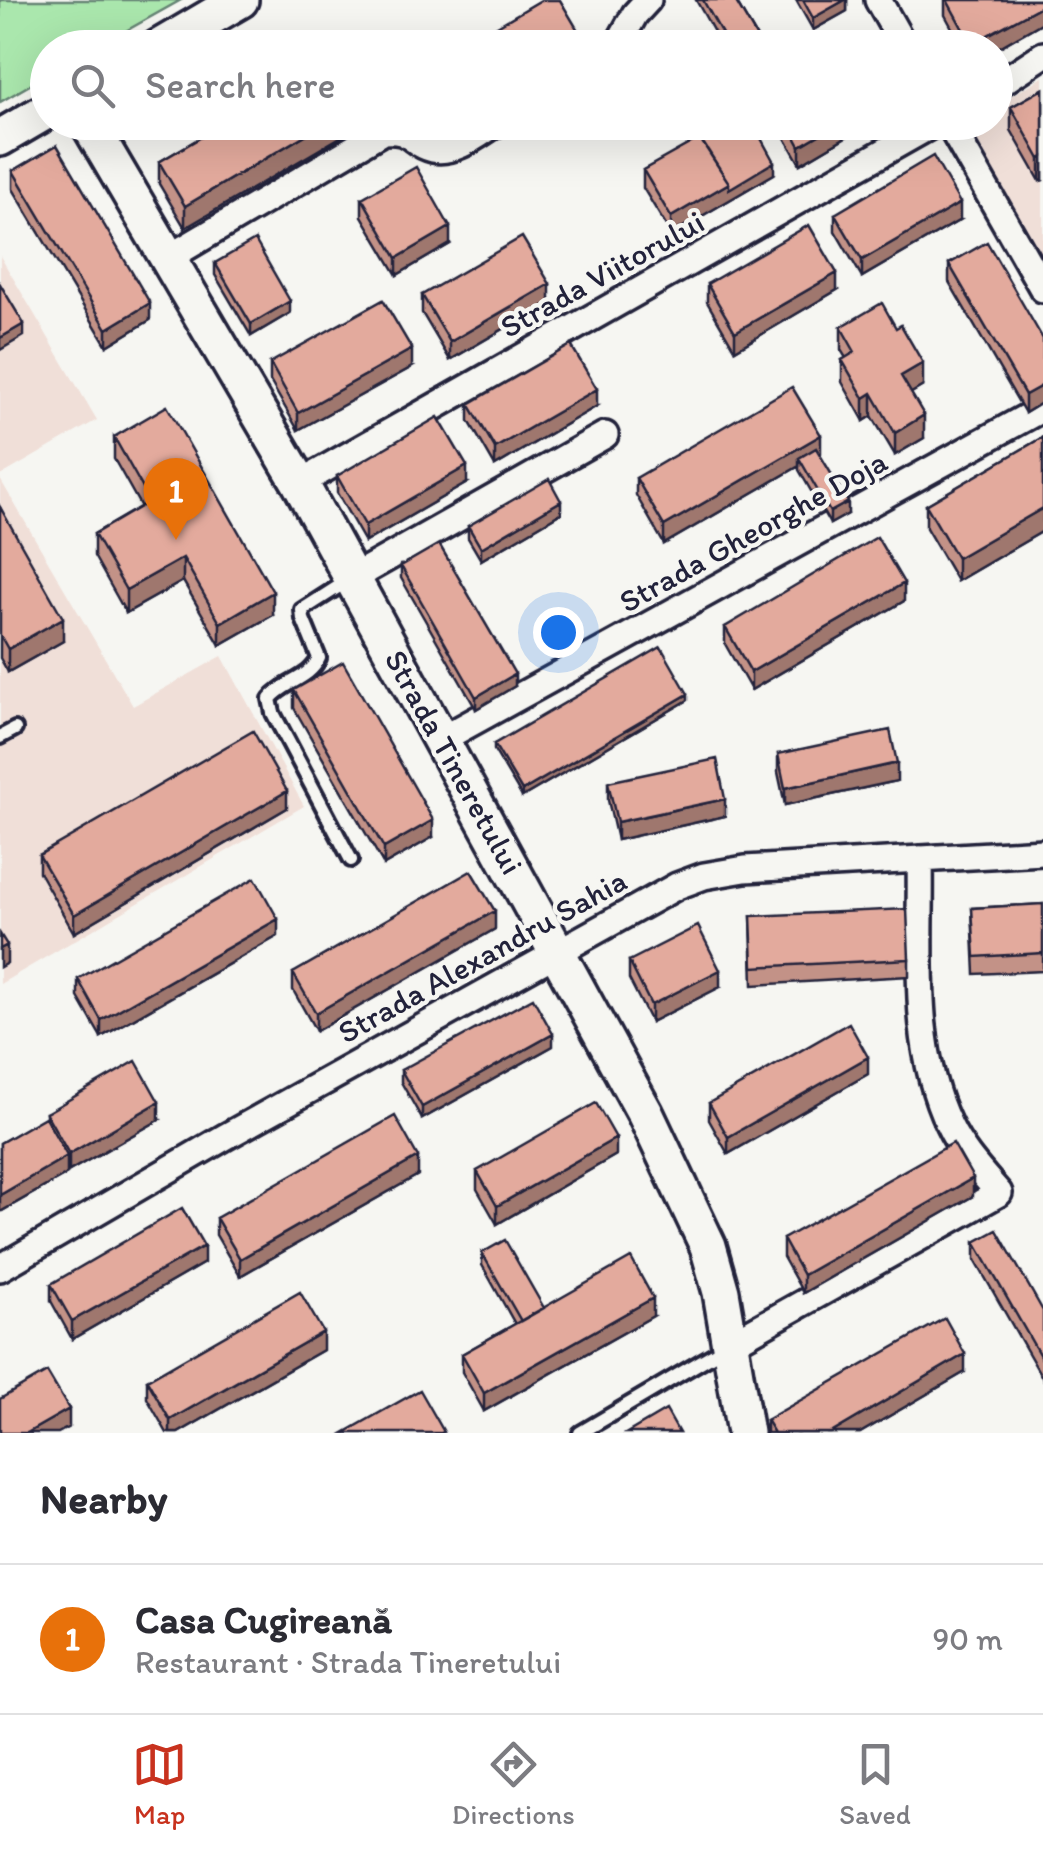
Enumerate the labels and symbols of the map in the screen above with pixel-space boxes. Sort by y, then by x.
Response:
street label: Strada Viitorului [493,202,711,346]
street label: Strada Gheorghe Doja [612,441,894,620]
pin: 1 [144,458,208,540]
your location [533,607,584,658]
street label: Strada Tineretului [377,643,531,881]
street label: Strada Alexandru Sahia [331,861,633,1051]

